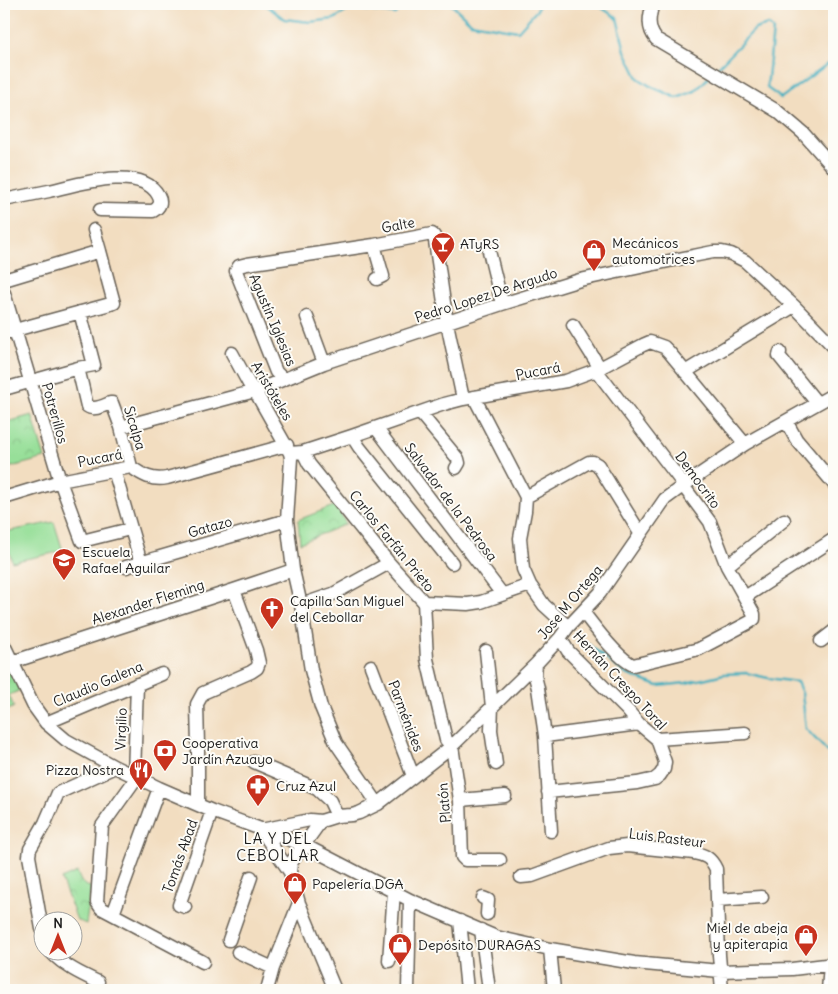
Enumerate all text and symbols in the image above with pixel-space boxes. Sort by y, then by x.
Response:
street label: Galte [380,213,416,237]
bar icon: ATyRS [430,231,456,265]
place label: Mecánicos automotrices [612,234,695,268]
place label: ATyRS [460,235,499,253]
shop icon: Mecánicos automotrices [581,238,607,272]
street label: Pedro Lopez De Argudo [413,263,560,327]
street label: Agustín Iglesias [245,271,301,369]
street label: Aristóteles [247,358,297,424]
street label: Pucará [514,358,562,384]
street label: Potrerillos [38,380,72,446]
street label: Sicalpa [120,404,150,452]
street label: Salvador de la Pedrosa [401,439,501,565]
street label: Pucará [76,445,124,471]
street label: Democrito [671,448,725,512]
street label: Carlos Farfán Prieto [345,486,439,596]
street label: Gatazo [186,512,234,542]
place label: Escuela Rafael Aguilar [82,543,170,577]
school or university icon: Escuela Rafael Aguilar [51,547,77,581]
street label: Jose M Ortega [534,561,606,643]
street label: Alexander Fleming [90,575,206,629]
place label: Capilla San Miguel del Cebollar [290,592,404,626]
church icon: Capilla San Miguel del Cebollar [259,596,285,630]
street label: Hernán Crespo Toral [569,627,671,733]
street label: Claudio Galena [50,657,146,711]
street label: Parménides [384,678,428,754]
street label: Virgilio [111,707,131,751]
place label: Cooperativa Jardín Azuayo [182,734,273,768]
bank icon: Cooperativa Jardín Azuayo [152,738,178,772]
restaurant icon: Pizza Nostra [128,757,154,791]
place label: Pizza Nostra [46,761,124,779]
pharmacy icon: Cruz Azul [245,773,271,807]
place label: Cruz Azul [276,777,336,795]
street label: Platón [433,782,455,824]
street label: Tomás Abad [158,817,202,895]
street label: Luis Pasteur [628,824,707,852]
district label: LA Y DEL CEBOLLAR [236,829,320,865]
shop icon: Papelería DGA [282,871,308,905]
place label: Papelería DGA [312,875,403,893]
north arrow [32,912,82,962]
text: N [53,914,63,932]
place label: Miel de abeja y apiterapia [706,919,788,953]
shop icon: Miel de abeja y apiterapia [793,923,819,957]
shop icon: Depósito DURAGAS [387,932,413,966]
place label: Depósito DURAGAS [418,936,541,954]

